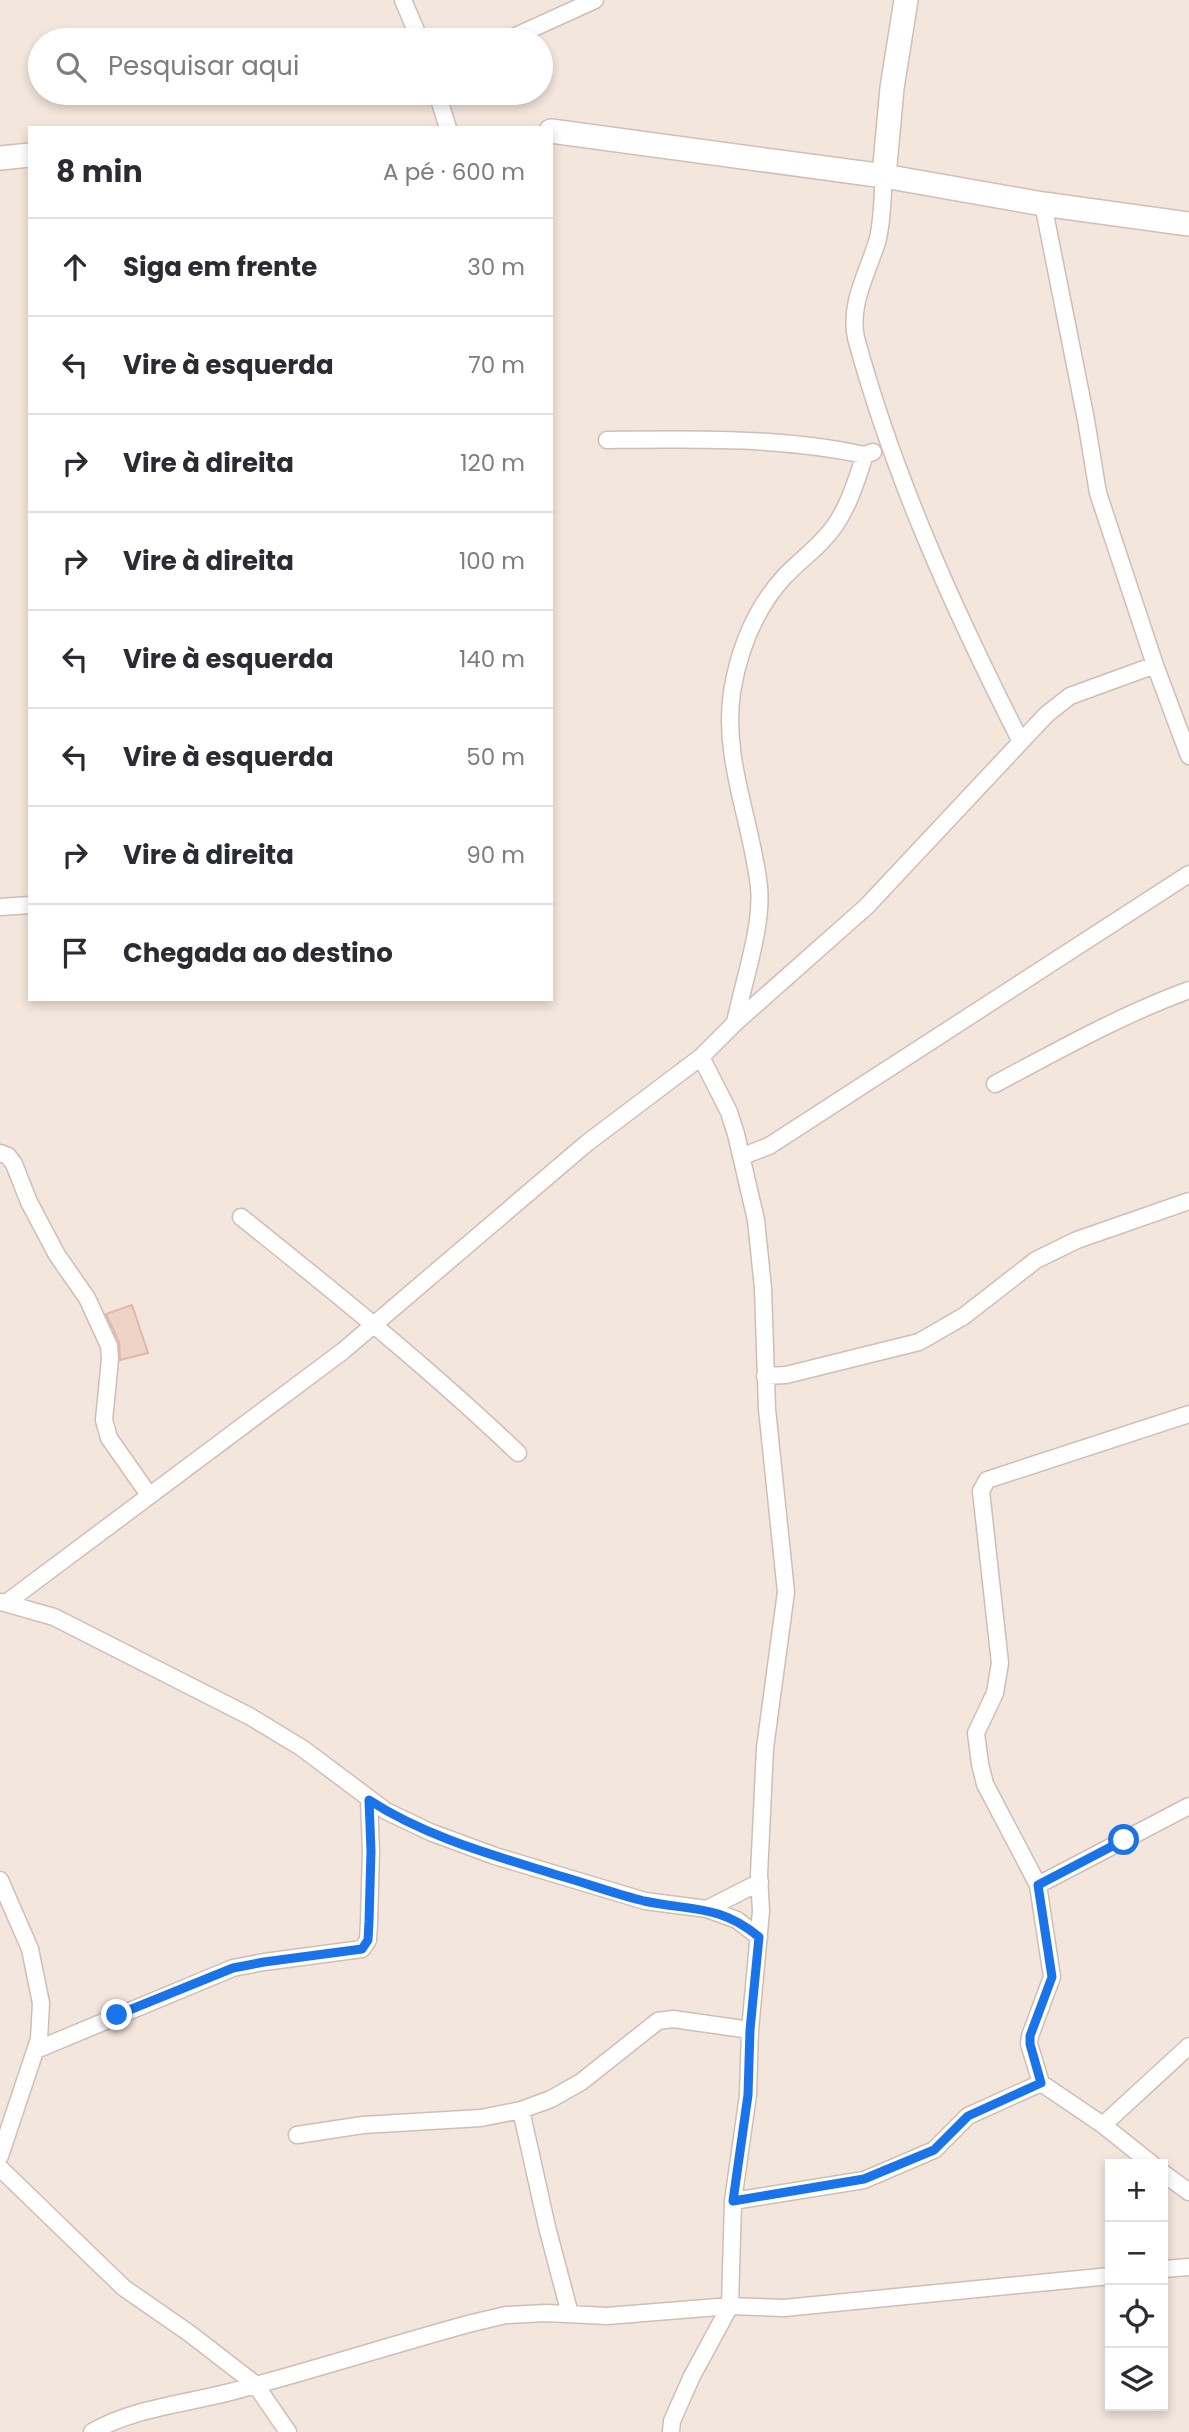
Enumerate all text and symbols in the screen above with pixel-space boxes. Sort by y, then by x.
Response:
search box [28,28,553,105]
icon: search [52,48,90,86]
text: Pesquisar aqui [108,48,299,84]
text: 8 min [56,150,143,193]
text: A pé · 600 m [383,156,525,188]
icon: ahead [56,248,94,286]
text: Siga em frente [123,249,317,285]
text: 30 m [467,251,525,283]
icon: left [56,346,94,384]
text: Vire à esquerda [123,347,334,383]
text: 70 m [468,349,525,381]
icon: right [56,444,94,482]
text: Vire à direita [123,445,294,481]
text: 120 m [460,447,525,479]
icon: right [56,542,94,580]
text: Vire à direita [123,543,294,579]
text: 100 m [459,545,525,577]
icon: left [56,640,94,678]
text: Vire à esquerda [123,641,334,677]
text: 140 m [459,643,525,675]
icon: left [56,738,94,776]
text: Vire à esquerda [123,739,334,775]
text: 50 m [466,741,525,773]
icon: right [56,836,94,874]
text: Vire à direita [123,837,294,873]
text: 90 m [466,839,525,871]
icon: arrive [56,934,94,972]
text: Chegada ao destino [123,935,393,971]
route start [1108,1824,1139,1855]
route end [101,1999,132,2030]
map controls [1105,2159,1168,2411]
button: + [1105,2159,1168,2222]
button: − [1105,2222,1168,2285]
button: locate [1105,2285,1168,2348]
button: layers [1105,2348,1168,2411]

